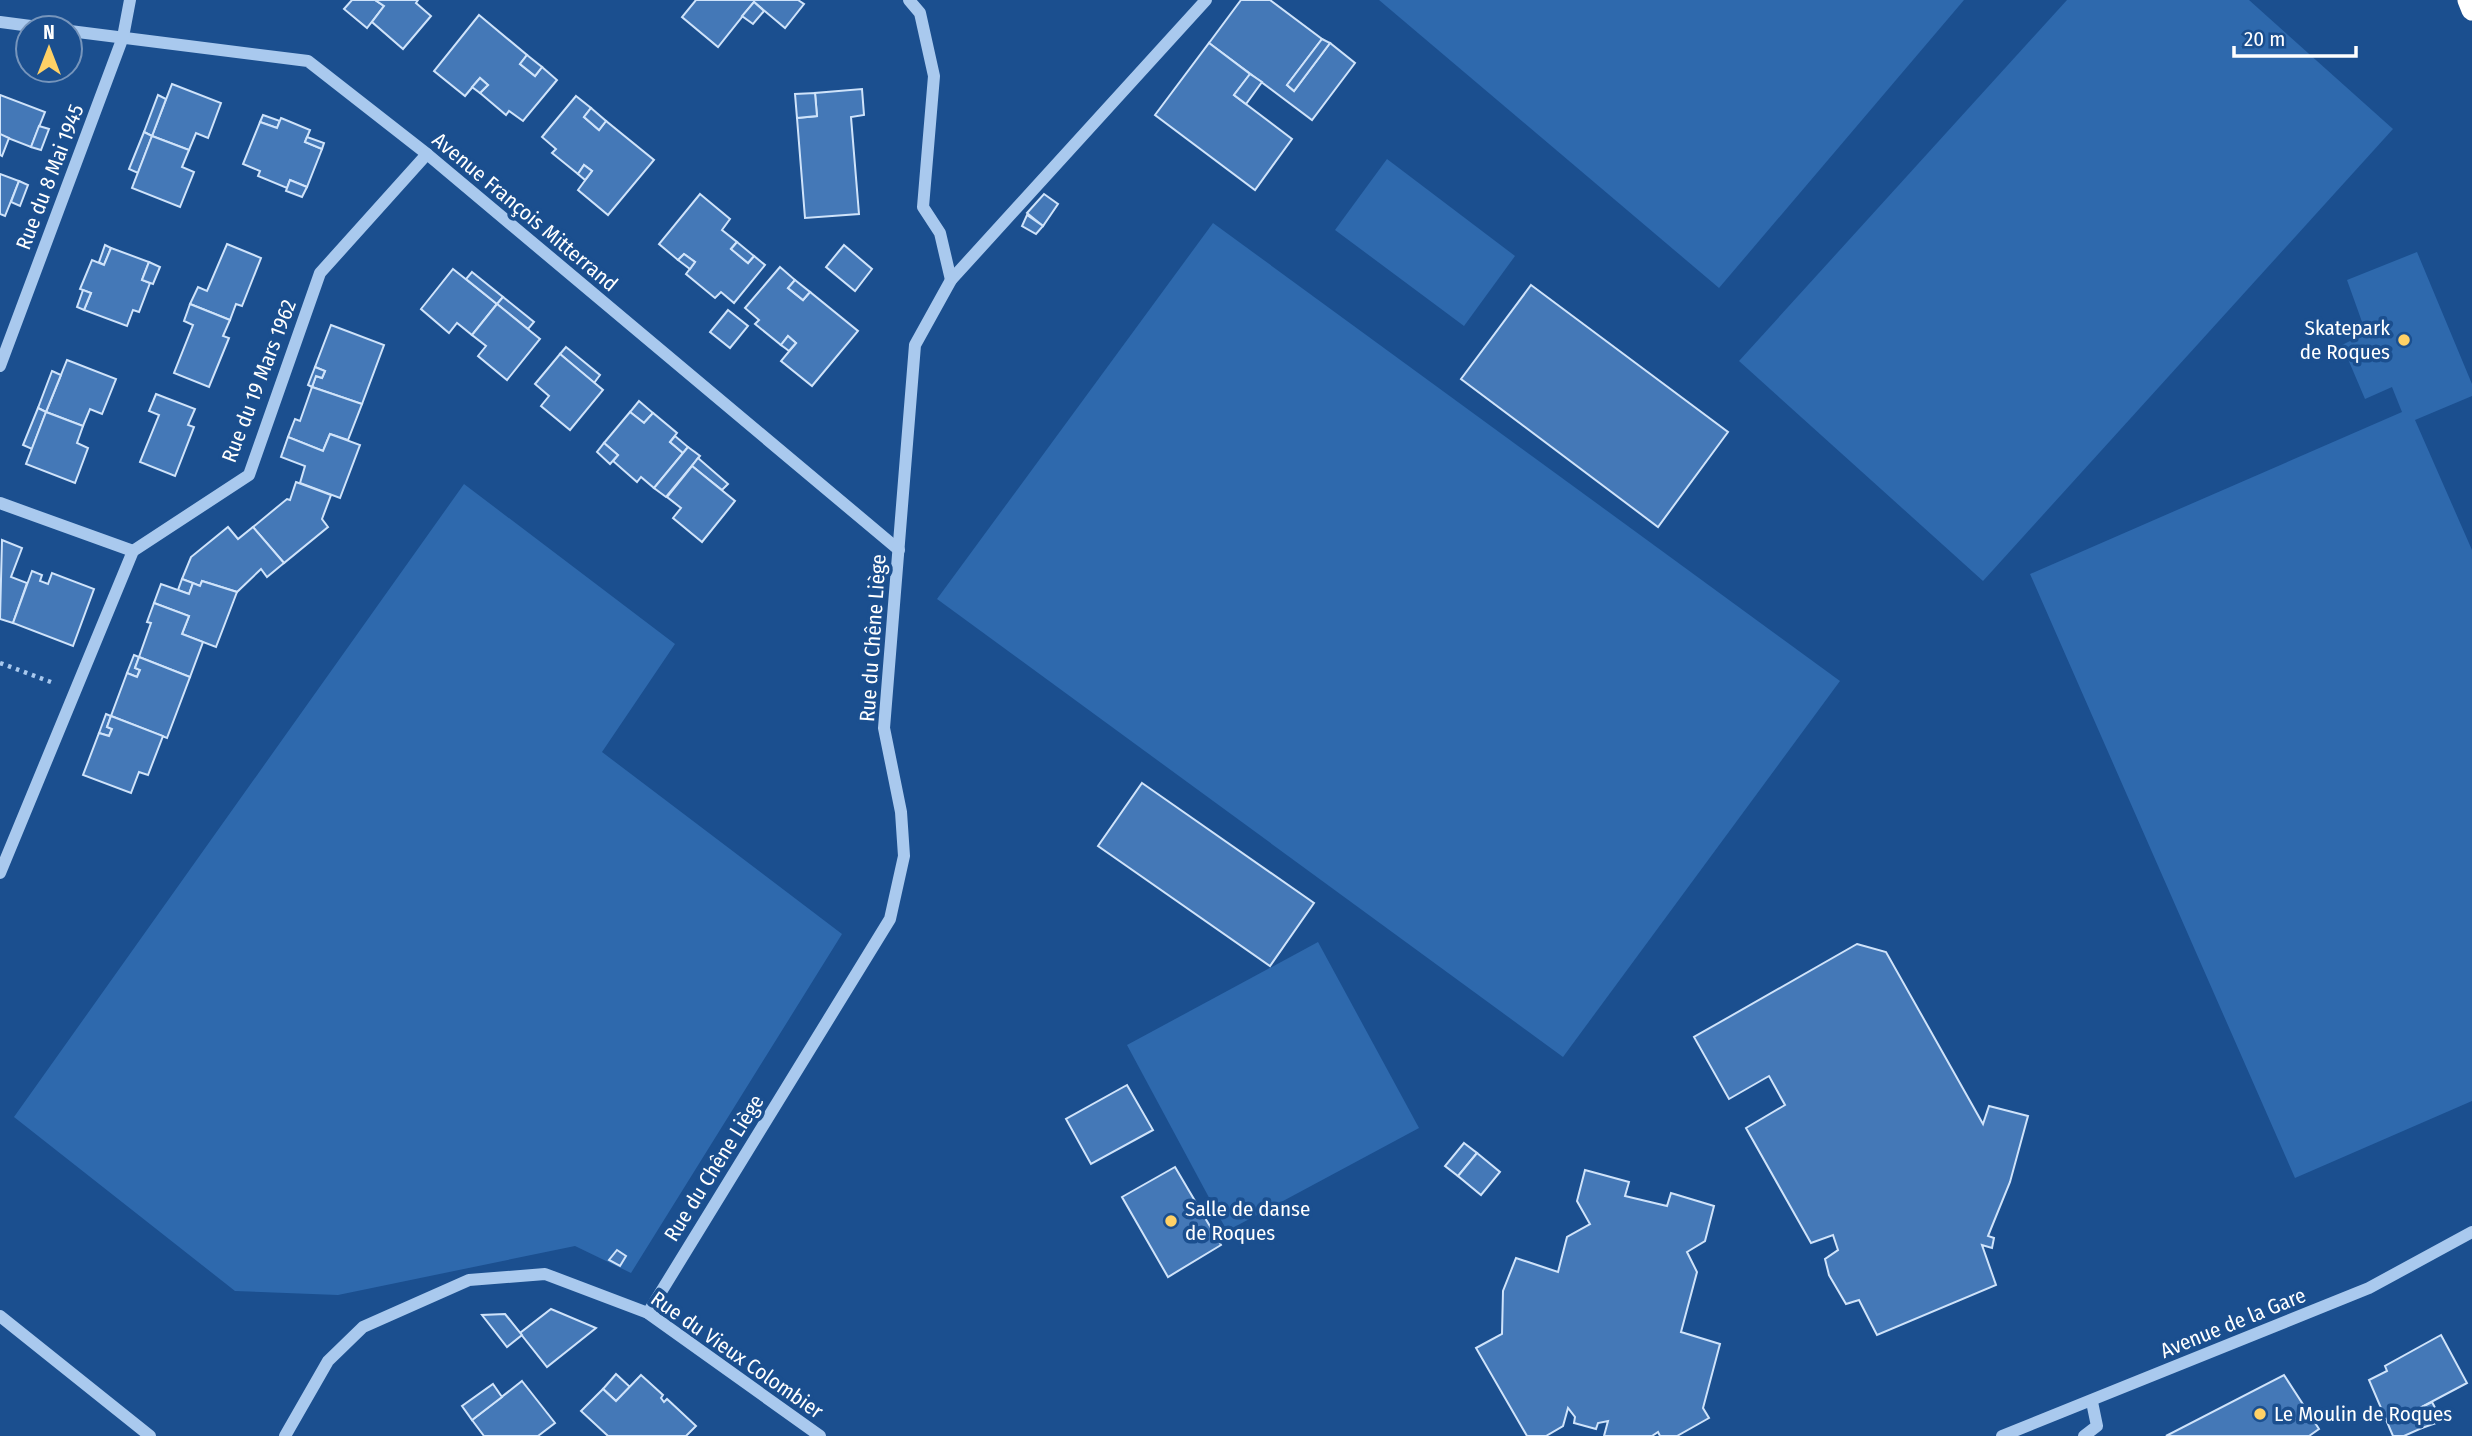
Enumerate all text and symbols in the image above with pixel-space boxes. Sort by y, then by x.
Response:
north arrow [14,14,84,84]
scale bar [2234,14,2356,58]
text: N [43,21,55,44]
text: 20 m [2244,26,2285,52]
street label: Rue du 8 Mai 1945 [10,101,90,253]
street label: Avenue François Mitterrand [427,127,623,297]
street label: Rue du 19 Mars 1962 [216,296,302,466]
place label: Skatepark de Roques [2300,315,2390,365]
marker: Skatepark de Roques [2396,332,2412,348]
street label: Rue du Chêne Liège [854,553,892,723]
street label: Rue du Chêne Liège [658,1090,770,1246]
place label: Salle de danse de Roques [1185,1196,1310,1246]
marker: Salle de danse de Roques [1163,1213,1179,1229]
street label: Avenue de la Gare [2156,1282,2310,1364]
street label: Rue du Vieux Colombier [646,1286,829,1425]
place label: Le Moulin de Roques [2274,1401,2452,1427]
marker: Le Moulin de Roques [2252,1406,2268,1422]

